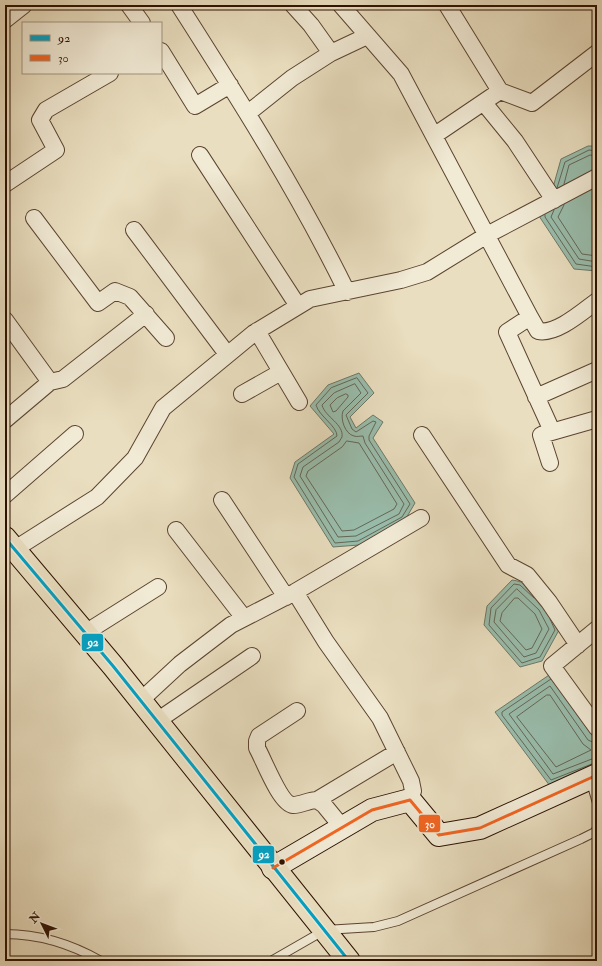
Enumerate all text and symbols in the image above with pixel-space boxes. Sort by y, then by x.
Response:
legend [22,22,162,74]
text: 92 [57,31,70,46]
text: 30 [58,51,69,66]
line badge: 92 [81,633,104,652]
text: 92 [86,636,99,649]
line badge: 30 [418,814,441,833]
text: 30 [425,818,435,831]
line badge: 92 [252,845,275,864]
text: 92 [257,848,270,861]
unlabelled marker [277,857,287,867]
north arrow [22,904,62,944]
text: N [26,909,44,926]

